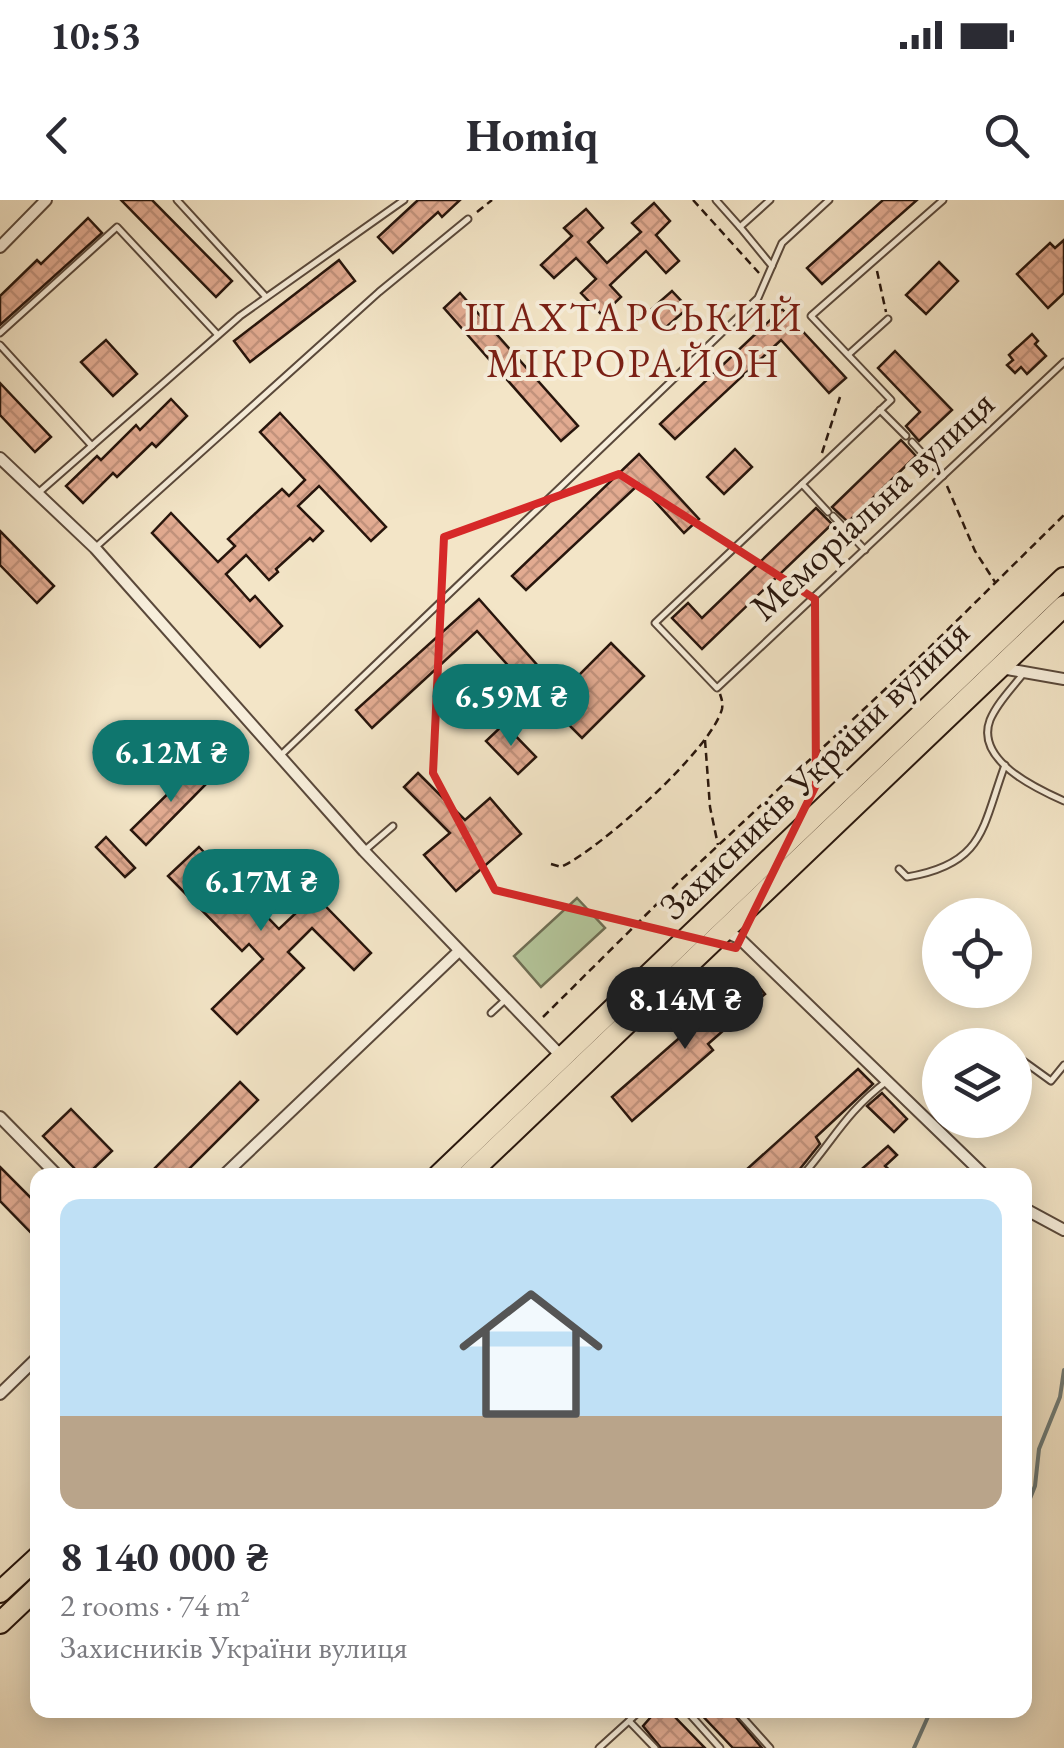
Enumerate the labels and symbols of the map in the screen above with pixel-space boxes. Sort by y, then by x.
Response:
district label: ШАХТАРСЬКИЙ МІКРОРАЙОН [465,291,803,389]
street label: Меморіальна вулиця [739,379,1004,631]
street label: Захисників України вулиця [648,608,979,930]
pin: 6.59M ₴ [419,664,603,749]
pin: 6.12M ₴ [79,720,263,805]
pin: 6.17M ₴ [169,849,353,934]
pin: 8.14M ₴ [593,967,777,1052]

